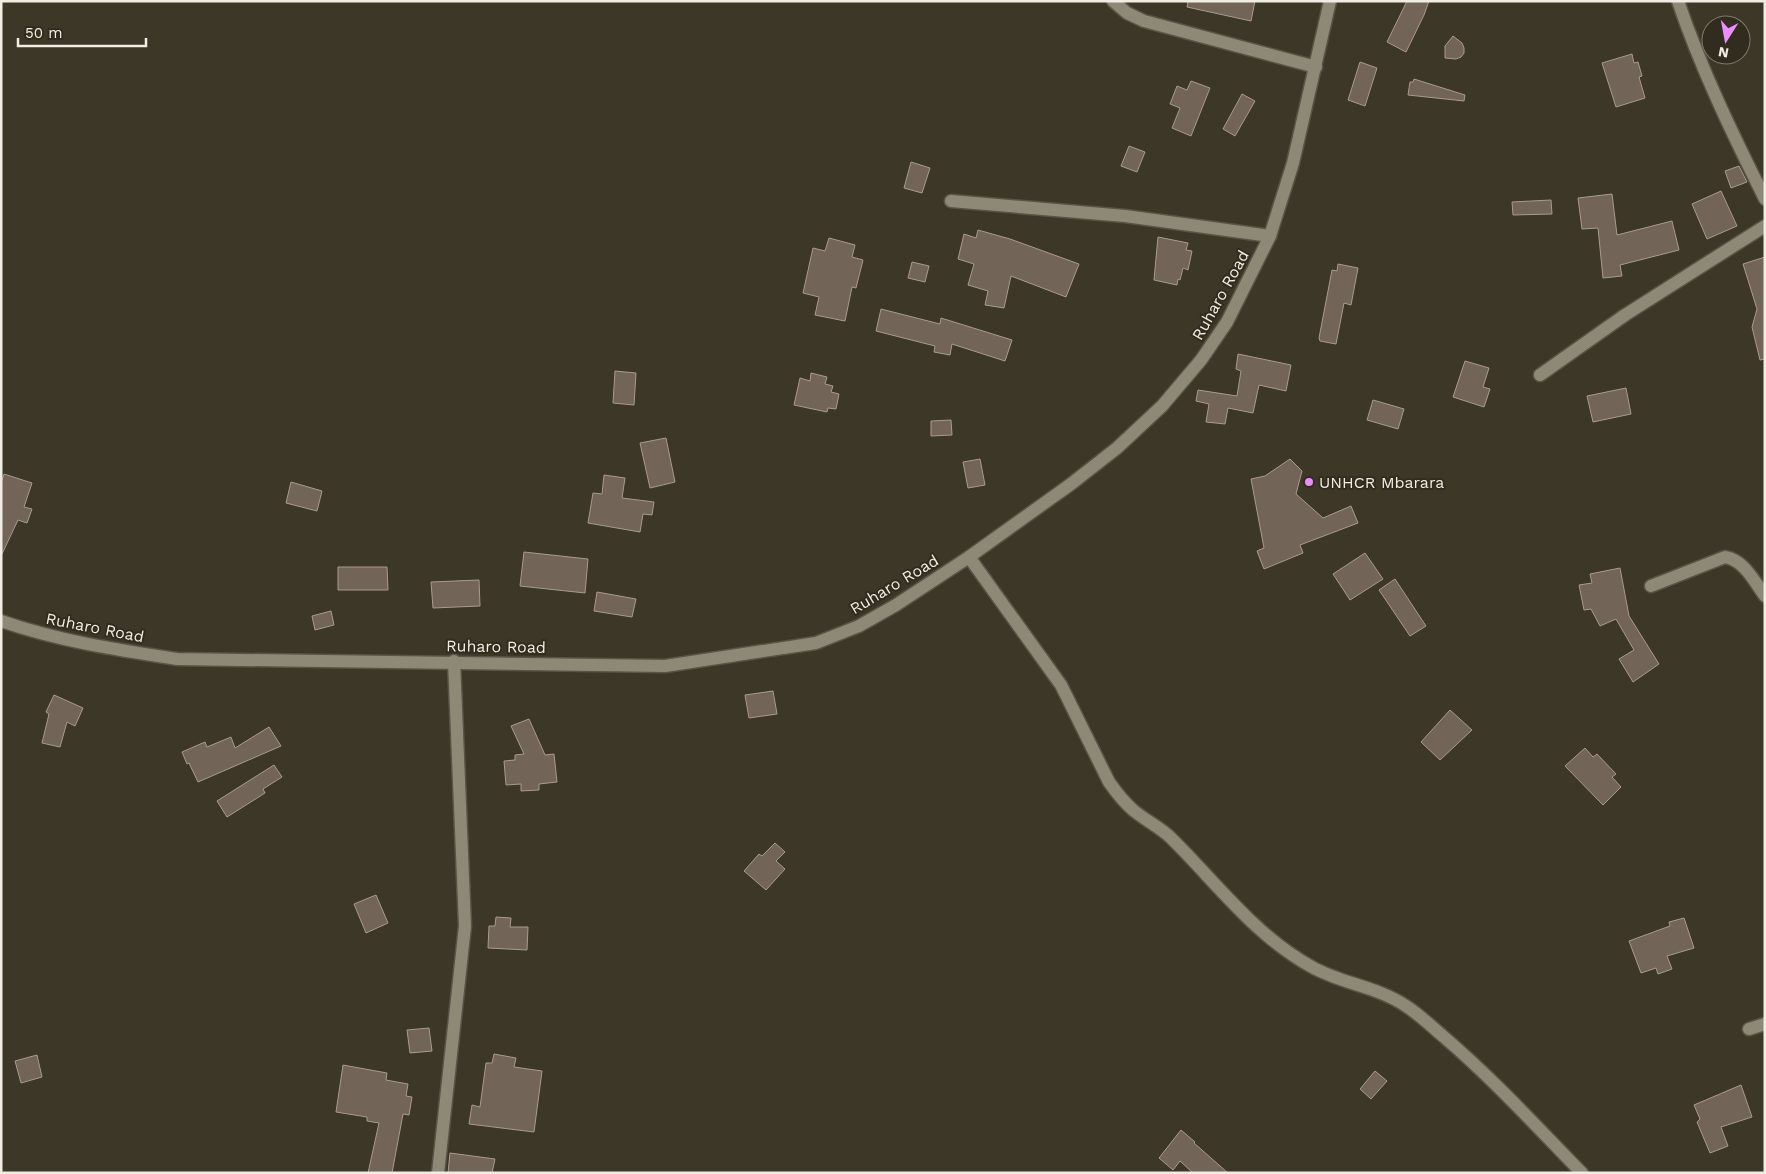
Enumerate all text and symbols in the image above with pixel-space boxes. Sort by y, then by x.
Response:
scale bar [18,15,145,47]
north arrow [1701,15,1751,65]
text: 50 m [25,24,62,42]
text: N [1717,44,1730,62]
street label: Ruharo Road [1188,247,1253,343]
place label: UNHCR Mbarara [1319,473,1444,492]
marker: UNHCR Mbarara [1303,476,1315,488]
street label: Ruharo Road [847,551,942,618]
street label: Ruharo Road [44,609,146,646]
street label: Ruharo Road [446,636,546,657]

